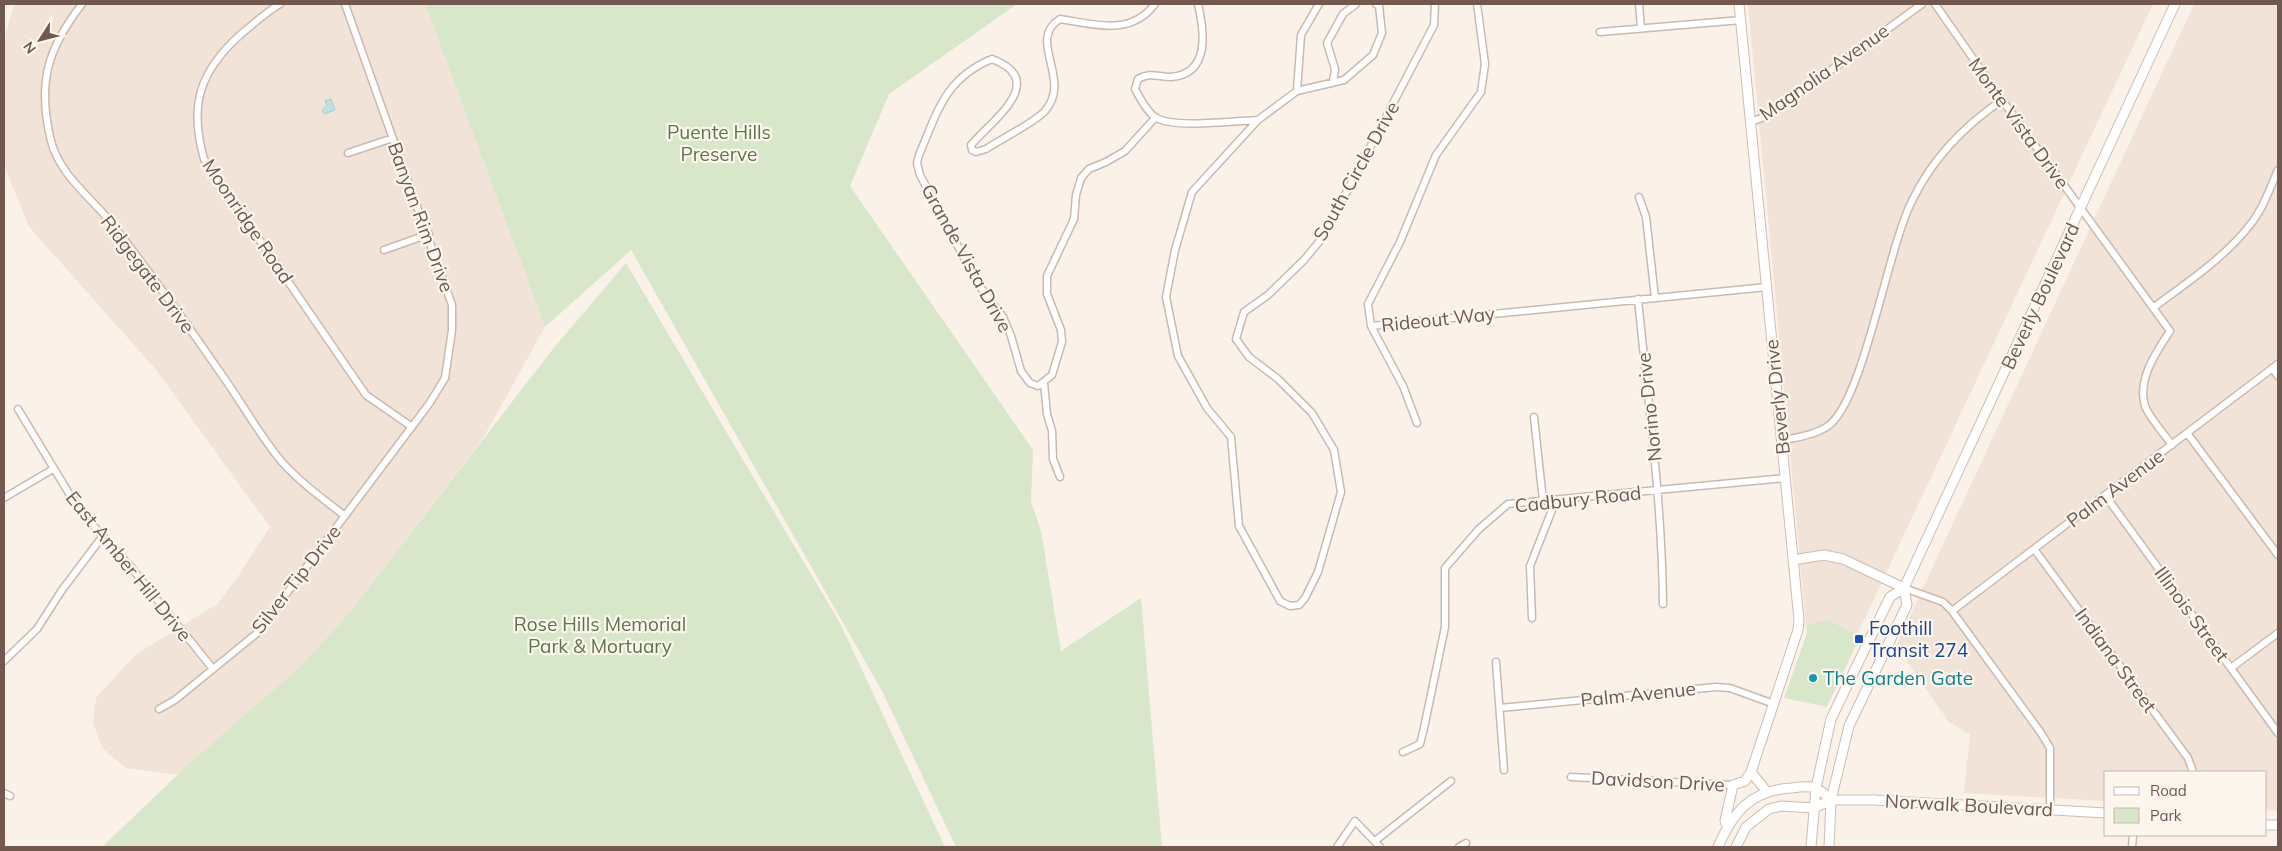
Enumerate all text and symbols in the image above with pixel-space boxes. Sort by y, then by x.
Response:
north arrow [15,15,65,65]
street label: Magnolia Avenue [1755,18,1893,126]
text: N [19,38,40,57]
street label: Monte Vista Drive [1963,53,2075,193]
street label: South Circle Drive [1308,97,1404,245]
park label: Puente Hills Preserve [667,120,771,166]
street label: Banyan Rim Drive [383,139,459,295]
street label: Moonridge Road [197,154,299,288]
street label: Grande Vista Drive [916,180,1018,336]
street label: Ridgegate Drive [96,210,200,338]
street label: Beverly Boulevard [1996,219,2084,373]
street label: Rideout Way [1380,301,1496,337]
street label: Beverly Drive [1759,338,1795,456]
street label: Norino Drive [1631,351,1667,463]
street label: Palm Avenue [2062,444,2168,532]
street label: Cadbury Road [1514,480,1642,518]
street label: East Amber Hill Drive [61,486,197,646]
street label: Silver Tip Drive [246,520,346,638]
street label: Illinois Street [2149,562,2235,667]
street label: Indiana Street [2070,603,2162,717]
park label: Rose Hills Memorial Park & Mortuary [514,612,686,658]
place label: Foothill Transit 274 [1869,616,1968,662]
marker: Foothill Transit 274 [1853,633,1865,645]
place label: The Garden Gate [1823,666,1973,690]
marker: The Garden Gate [1807,672,1819,684]
street label: Palm Avenue [1579,676,1697,712]
street label: Davidson Drive [1591,766,1725,796]
legend [2104,771,2267,836]
text: Road [2150,781,2187,800]
street label: Norwalk Boulevard [1884,789,2054,821]
text: Park [2150,806,2182,825]

